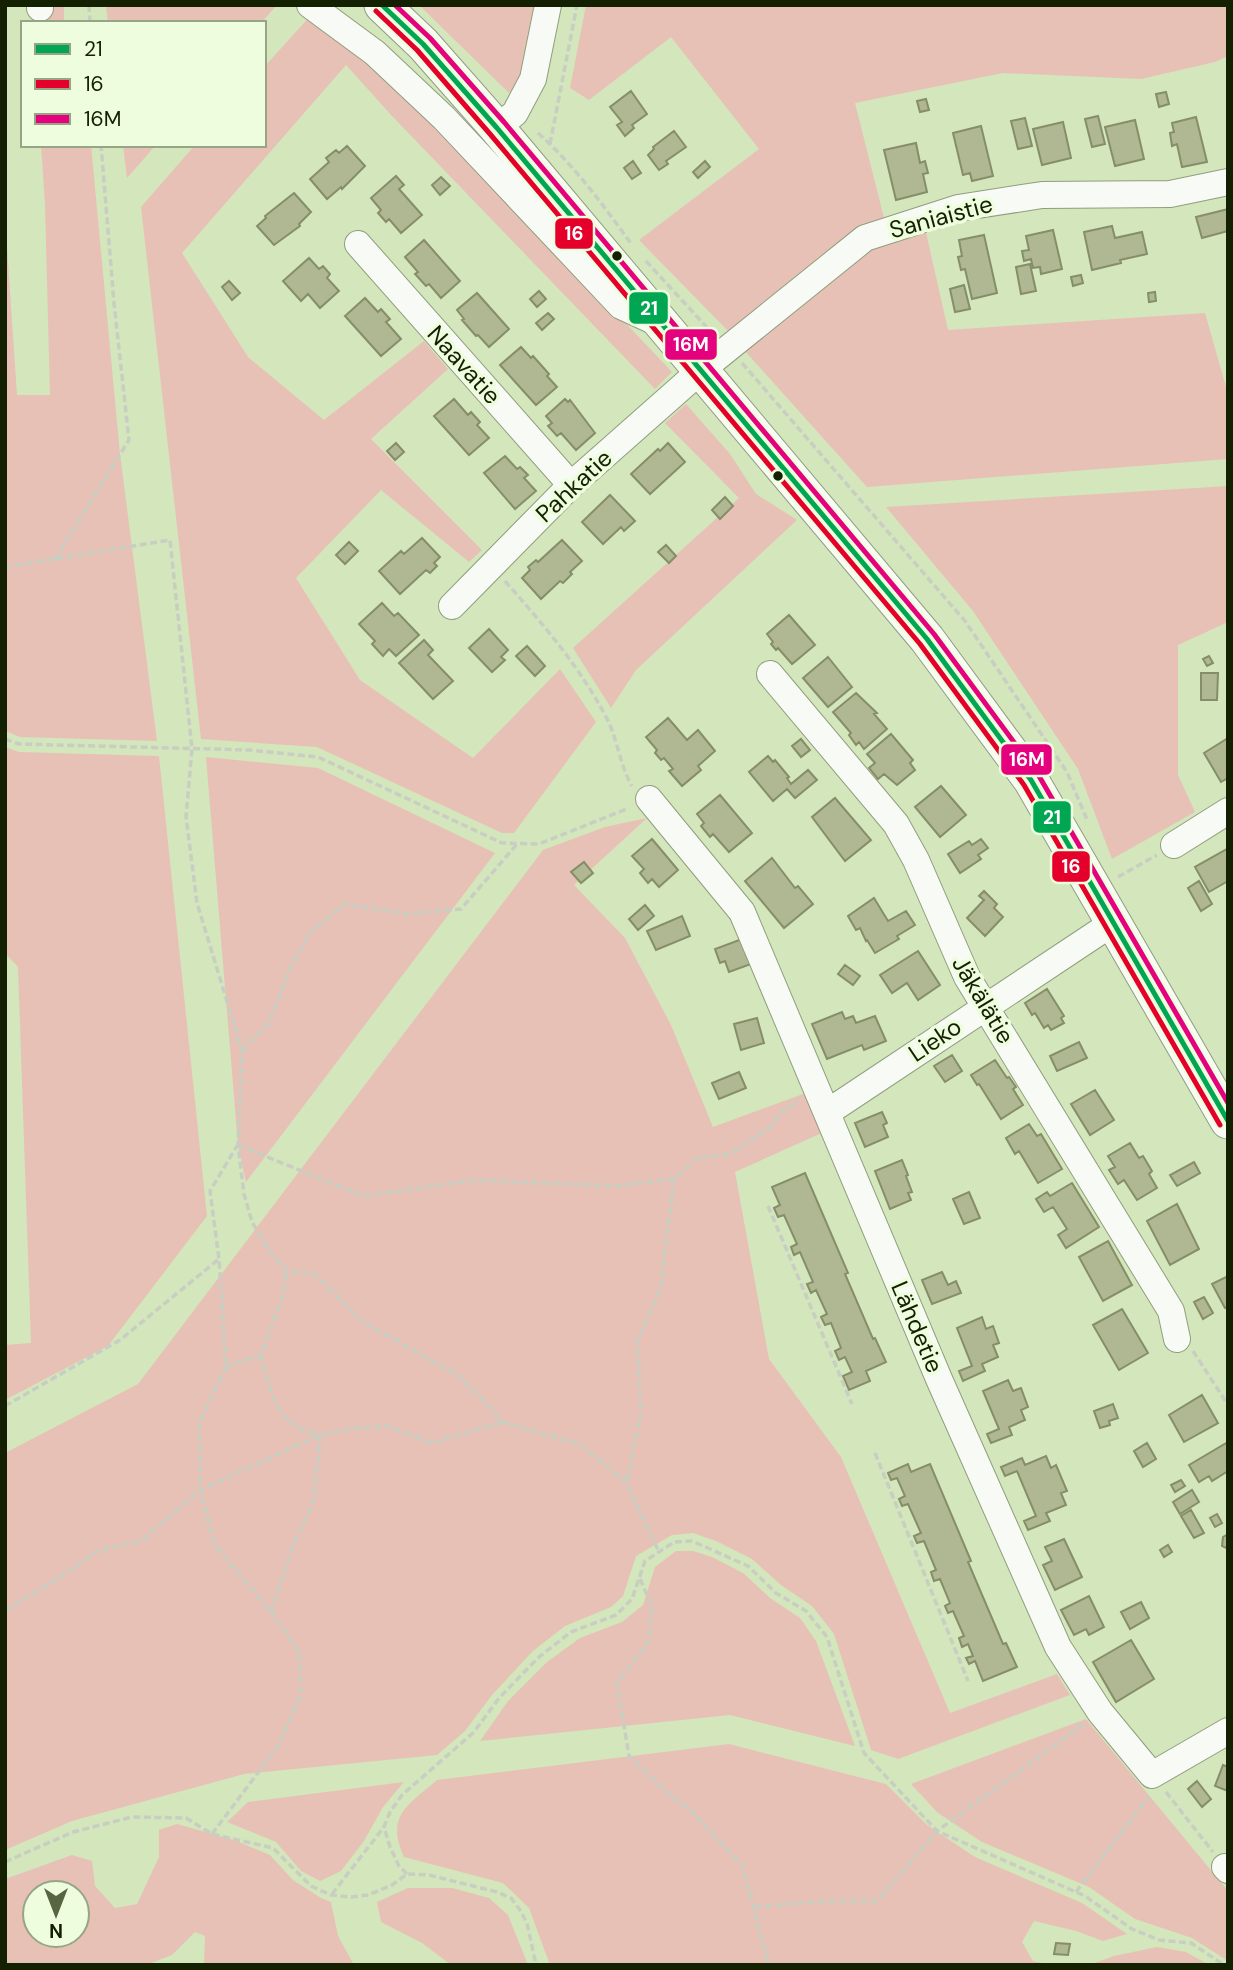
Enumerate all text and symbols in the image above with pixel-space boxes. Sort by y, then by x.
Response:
legend [21,21,266,147]
text: 21 [84,35,103,63]
text: 16 [84,70,104,98]
text: 16M [84,105,121,133]
street label: Saniaistie [886,188,996,245]
line badge: 16 [554,217,594,250]
text: 16 [565,221,583,246]
unlabelled marker [610,249,624,263]
line badge: 21 [628,291,669,325]
text: 21 [640,296,658,321]
street label: Naavatie [421,319,508,411]
line badge: 16M [664,328,718,361]
text: 16M [673,332,709,357]
street label: Pahkatie [529,442,619,529]
unlabelled marker [771,469,785,483]
line badge: 16M [1000,743,1053,776]
text: 16M [1009,747,1045,772]
line badge: 21 [1032,800,1072,834]
text: 21 [1043,805,1061,830]
line badge: 16 [1051,850,1091,883]
text: 16 [1062,854,1080,879]
street label: Jäkälätie [945,950,1022,1049]
street label: Lieko [902,1011,967,1069]
street label: Lähdetie [884,1276,951,1377]
north arrow [21,1879,91,1949]
text: N [49,1918,63,1943]

